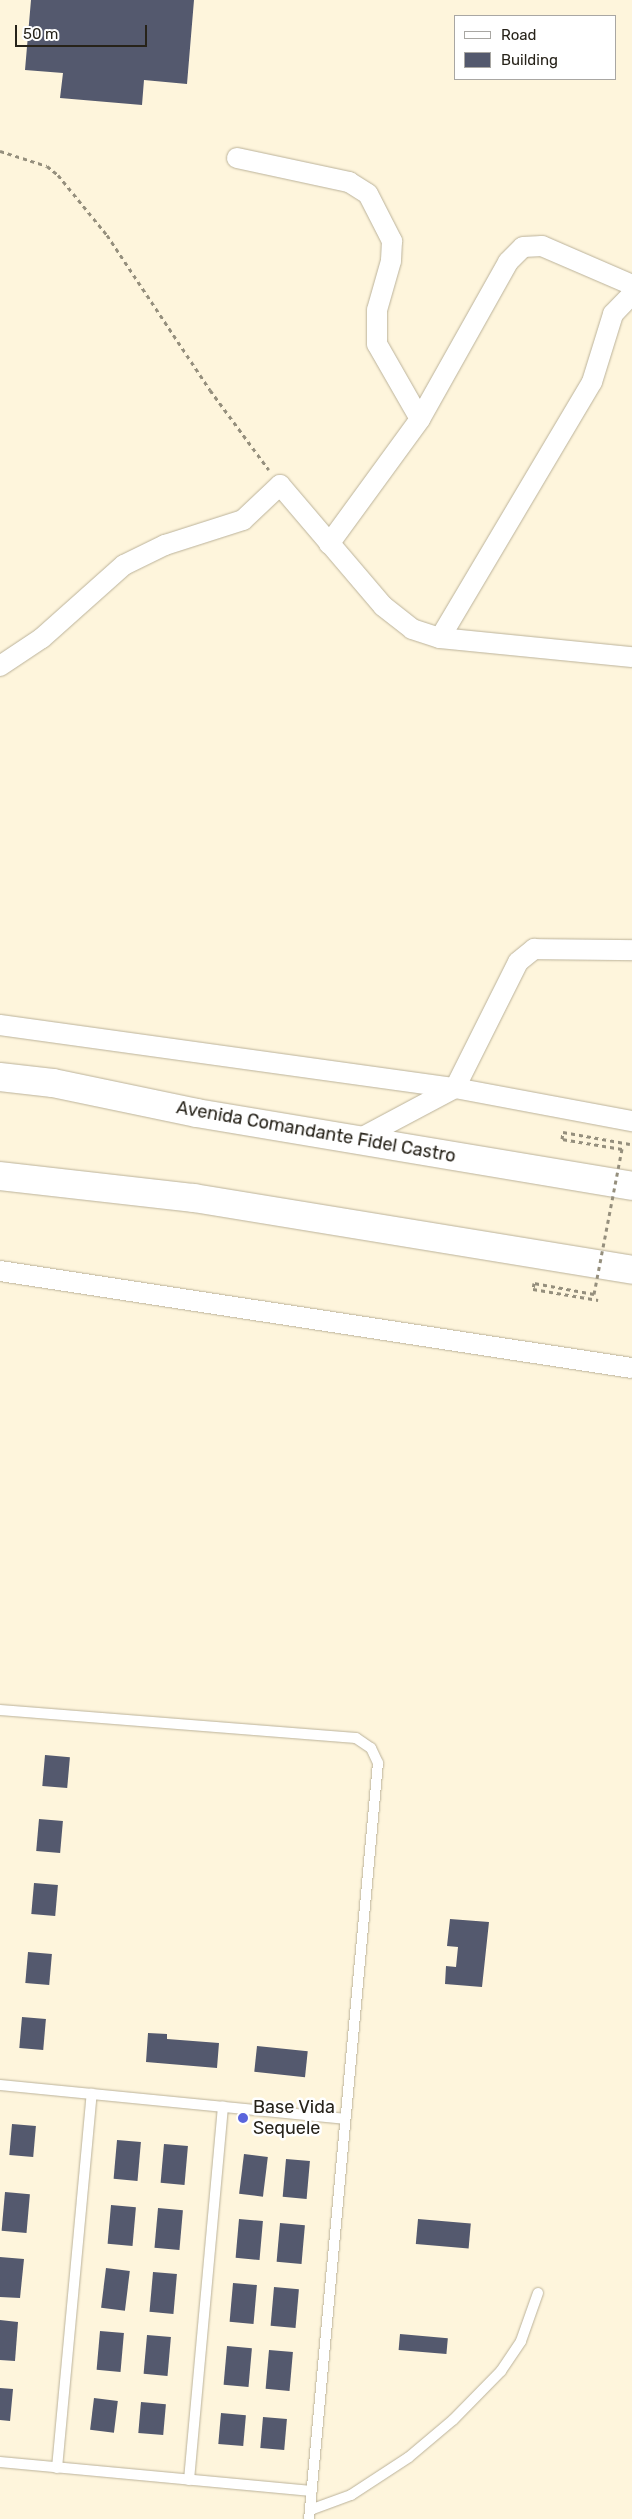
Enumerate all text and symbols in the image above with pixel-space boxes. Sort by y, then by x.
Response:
scale bar [18,15,150,47]
legend [454,15,617,80]
text: 50 m [23,25,58,43]
text: Road [501,26,537,44]
text: Building [501,51,558,69]
street label: Avenida Comandante Fidel Castro [175,1097,457,1167]
place label: Base Vida Sequele [253,2097,335,2140]
marker: Base Vida Sequele [237,2112,249,2124]

